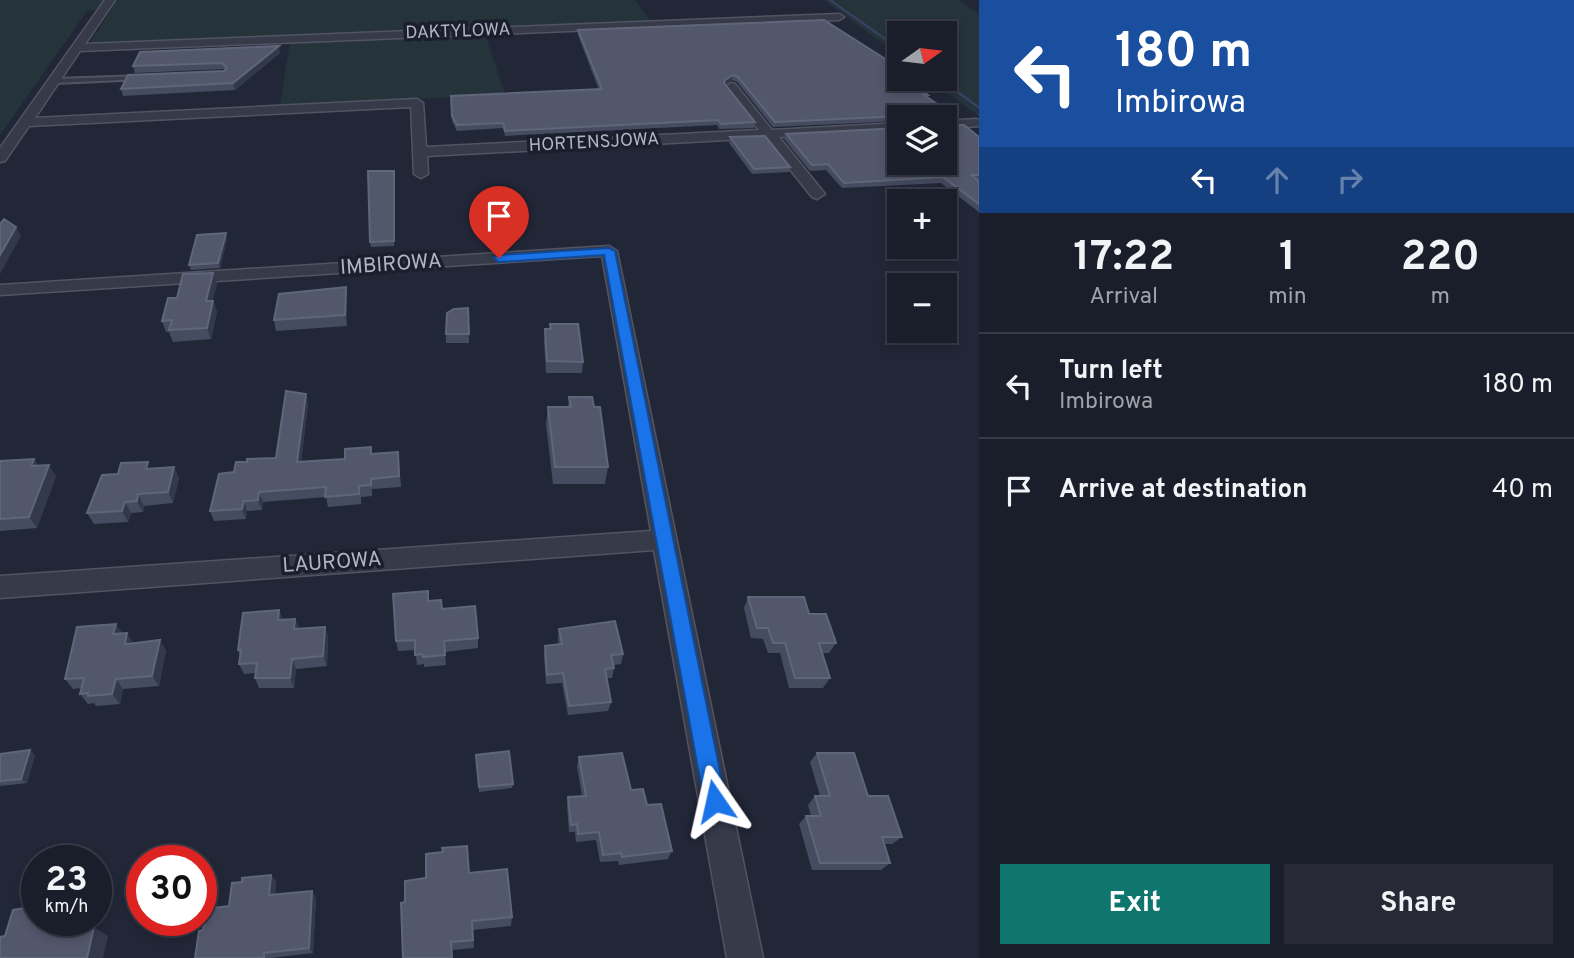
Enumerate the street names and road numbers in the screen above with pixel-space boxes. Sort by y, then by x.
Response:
street label: DAKTYLOWA [405,19,511,45]
street label: HORTENSJOWA [528,128,660,158]
street label: IMBIROWA [339,248,443,282]
street label: LAUROWA [281,546,383,580]

